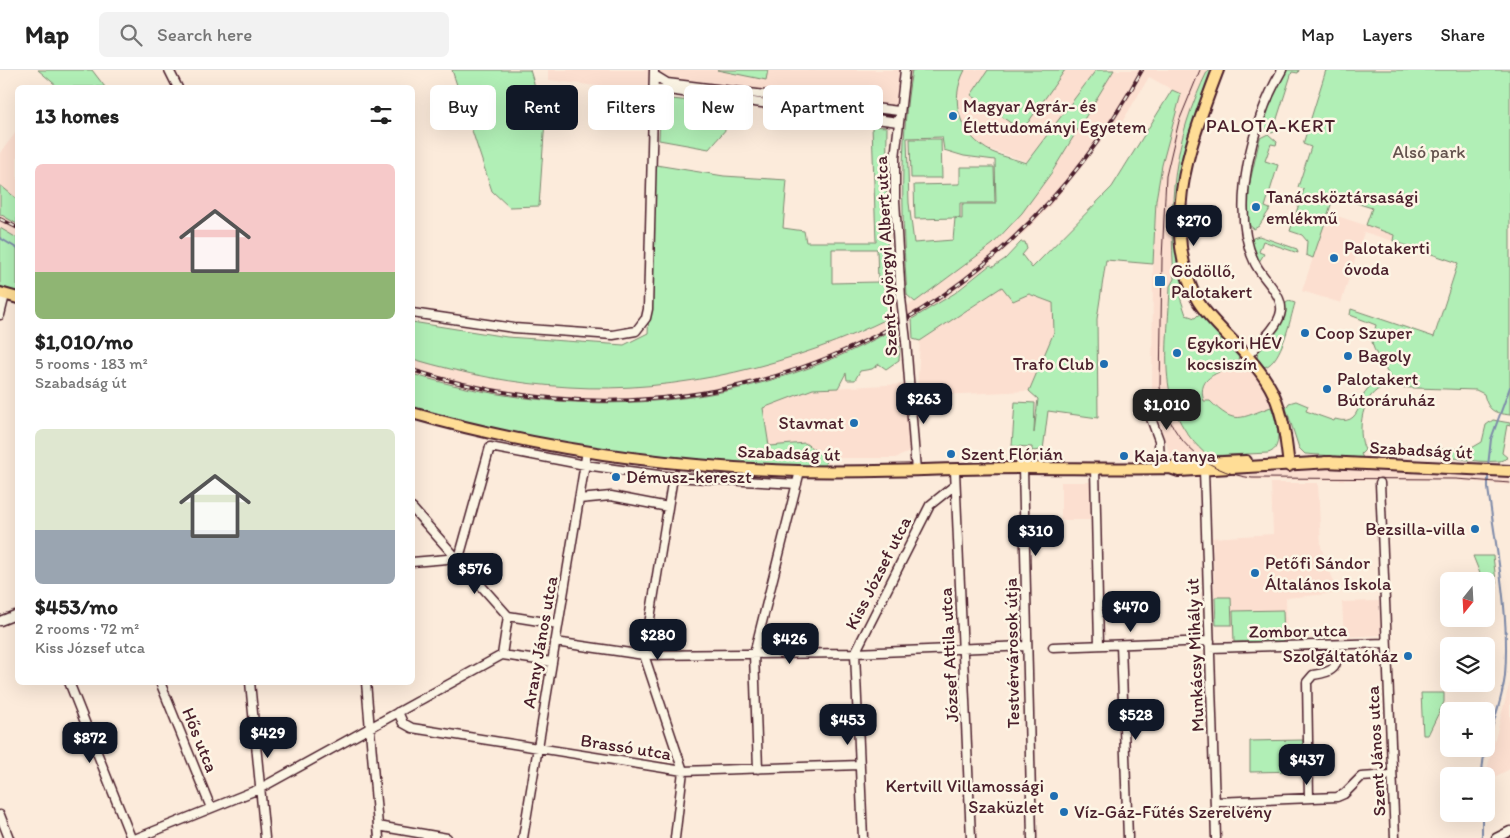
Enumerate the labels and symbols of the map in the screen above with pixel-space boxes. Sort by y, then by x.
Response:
place label: Magyar Agrár- és Élettudományi Egyetem [963,95,1147,138]
marker: Magyar Agrár- és Élettudományi Egyetem [947,110,959,122]
district label: PALOTA-KERT [1206,114,1336,137]
park label: Alsó park [1392,141,1466,163]
street label: Szent-Györgyi Albert utca [870,154,902,357]
place label: Tanácsköztársasági emlékmű [1266,186,1418,229]
marker: Tanácsköztársasági emlékmű [1250,201,1262,213]
pin: $270 [1164,204,1224,247]
place label: Palotakerti óvoda [1344,237,1430,280]
marker: Palotakerti óvoda [1328,252,1340,264]
place label: Gödöllő, Palotakert [1171,260,1252,303]
marker: Gödöllő, Palotakert [1153,274,1167,288]
place label: Coop Szuper [1315,322,1413,344]
marker: Coop Szuper [1299,327,1311,339]
place label: Egykori HÉV kocsiszín [1187,332,1282,375]
place label: Bagoly [1358,345,1411,367]
marker: Egykori HÉV kocsiszín [1171,347,1183,359]
marker: Bagoly [1342,350,1354,362]
place label: Trafo Club [1013,353,1094,375]
marker: Trafo Club [1098,358,1110,370]
place label: Palotakert Bútoráruház [1337,368,1435,411]
pin: $263 [894,382,954,425]
marker: Palotakert Bútoráruház [1321,383,1333,395]
pin: $1,010 [1126,388,1208,431]
place label: Stavmat [779,412,844,434]
marker: Stavmat [848,417,860,429]
street label: Szabadság út [1369,436,1473,464]
street label: Szabadság út [737,440,841,466]
place label: Szent Flórián [961,443,1063,465]
place label: Kaja tanya [1134,445,1217,467]
marker: Szent Flórián [945,448,957,460]
marker: Kaja tanya [1118,450,1130,462]
place label: Démusz-kereszt [626,466,752,488]
marker: Démusz-kereszt [610,471,622,483]
street label: Kiss József utca [840,512,916,633]
pin: $310 [1006,514,1066,557]
place label: Bezsilla-villa [1365,518,1465,540]
marker: Bezsilla-villa [1469,523,1481,535]
pin: $576 [445,552,505,595]
place label: Petőfi Sándor Általános Iskola [1265,552,1392,595]
marker: Petőfi Sándor Általános Iskola [1249,567,1261,579]
north arrow [1440,572,1495,628]
street label: Arany János utca [518,574,563,710]
street label: Testvérvárosok útja [1000,577,1024,729]
street label: Munkácsy Mihály út [1181,578,1209,732]
street label: József Attila utca [934,587,964,723]
pin: $470 [1101,590,1161,633]
pin: $280 [628,618,688,661]
street label: Zombor utca [1248,619,1348,643]
pin: $426 [760,622,820,665]
place label: Szolgáltatóház [1283,645,1398,667]
marker: Szolgáltatóház [1402,650,1414,662]
street label: Szent János utca [1362,684,1390,817]
pin: $528 [1106,698,1166,741]
street label: Hős utca [177,704,223,776]
pin: $453 [818,704,878,746]
pin: $429 [238,716,298,759]
pin: $872 [60,722,120,764]
street label: Brassó utca [579,729,674,765]
pin: $437 [1277,744,1337,786]
place label: Kertvill Villamossági Szaküzlet [885,775,1044,818]
marker: Kertvill Villamossági Szaküzlet [1048,790,1060,802]
place label: Víz-Gáz-Fűtés Szerelvény [1074,801,1272,823]
marker: Víz-Gáz-Fűtés Szerelvény [1058,806,1070,818]

